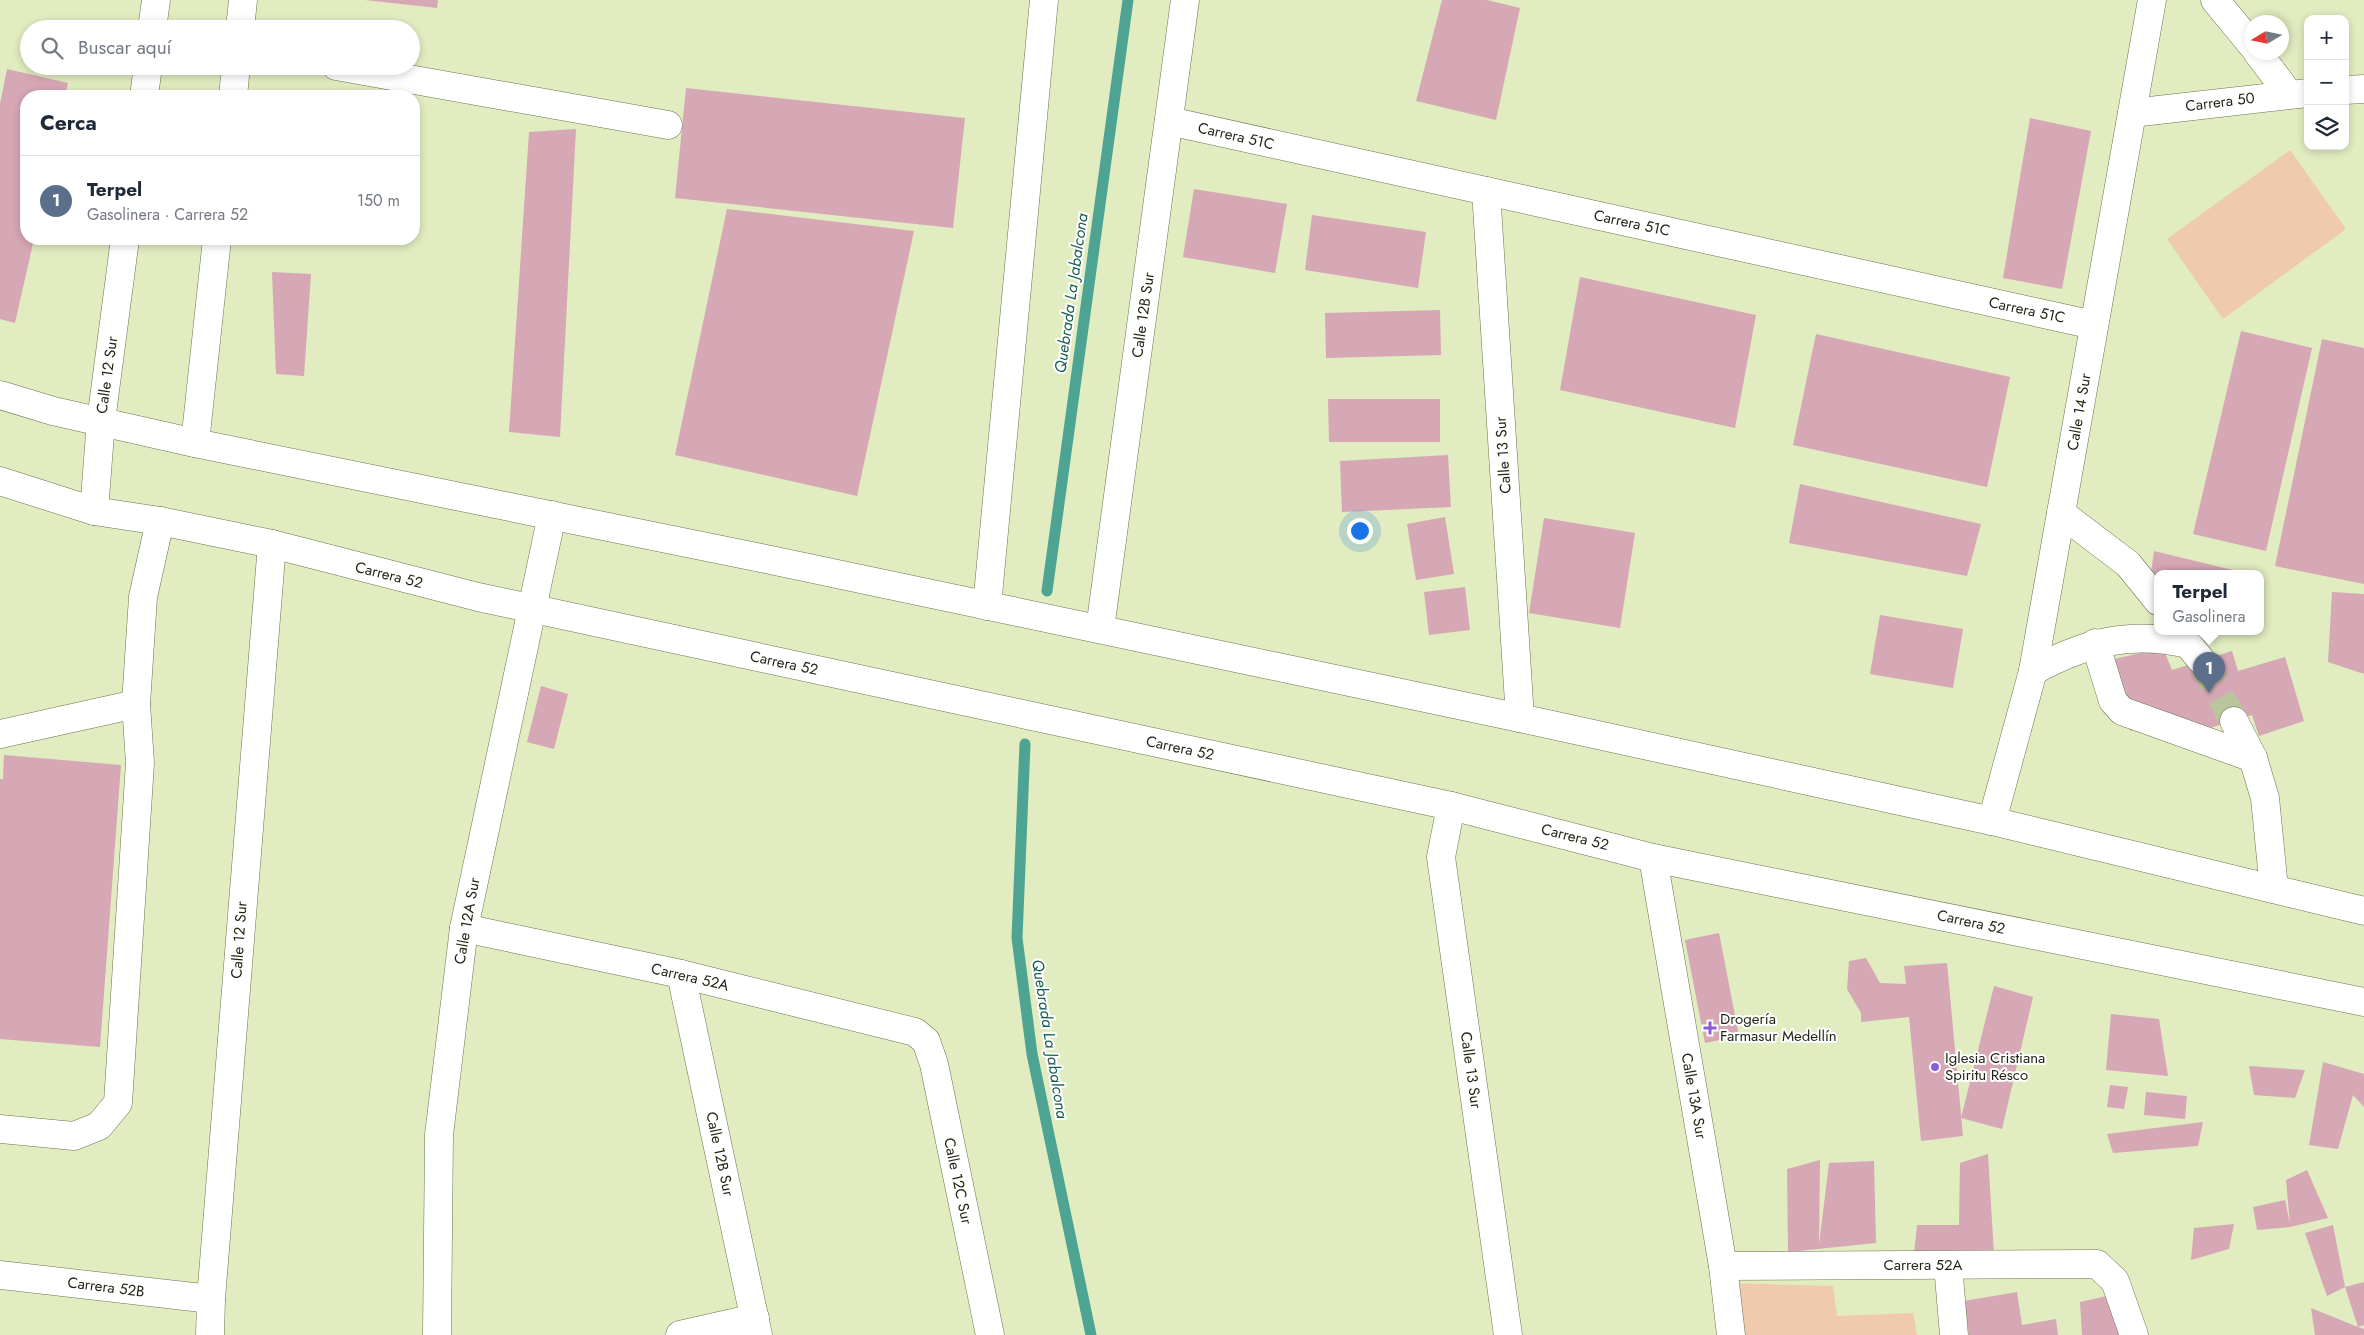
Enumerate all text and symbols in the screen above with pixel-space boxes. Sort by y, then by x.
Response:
north arrow [2244,15,2289,60]
map controls [2304,15,2349,150]
button: + [2304,15,2349,60]
search box [20,20,420,75]
icon: search [38,34,66,62]
text: Buscar aquí [78,34,172,61]
button: − [2304,60,2349,105]
street label: Carrera 50 [2184,87,2256,117]
button: layers [2304,105,2349,150]
text: Cerca [40,108,97,138]
street label: Carrera 51C [1196,117,1276,155]
text: Terpel [87,176,142,203]
text: 1 [52,189,60,212]
text: 150 m [357,189,400,212]
text: Gasolinera · Carrera 52 [87,203,248,226]
street label: Carrera 51C [1592,204,1672,242]
water label: Quebrada La Jabalcona [1048,211,1094,374]
street label: Calle 12B Sur [1126,270,1160,359]
street label: Carrera 51C [1987,291,2067,329]
street label: Calle 12 Sur [91,334,123,415]
street label: Calle 14 Sur [2061,371,2097,452]
street label: Calle 13 Sur [1489,415,1517,494]
your location [1347,518,1373,544]
street label: Carrera 52 [353,556,425,594]
popup [2154,570,2264,635]
text: Terpel [2173,578,2228,605]
text: Gasolinera [2173,605,2245,628]
street label: Carrera 52 [748,645,820,681]
pin: 1 [2193,652,2225,693]
street label: Carrera 52 [1144,730,1216,766]
street label: Carrera 52 [1539,818,1611,856]
street label: Calle 12A Sur [449,875,486,966]
street label: Calle 12 Sur [225,900,253,979]
street label: Carrera 52 [1935,904,2007,940]
street label: Carrera 52A [649,957,731,997]
water label: Quebrada La Jabalcona [1026,958,1074,1121]
place label: Drogería Farmasur Medellín [1720,1008,1837,1047]
marker: Drogería Farmasur Medellín [1704,1022,1716,1034]
street label: Calle 13 Sur [1455,1030,1487,1111]
place label: Iglesia Cristiana Spiritu Résco [1945,1047,2045,1086]
street label: Calle 13A Sur [1676,1051,1713,1142]
marker: Iglesia Cristiana Spiritu Résco [1929,1061,1941,1073]
street label: Calle 12B Sur [700,1110,740,1199]
street label: Calle 12C Sur [938,1136,978,1227]
street label: Carrera 52A [1883,1254,1963,1276]
street label: Carrera 52B [66,1271,146,1303]

